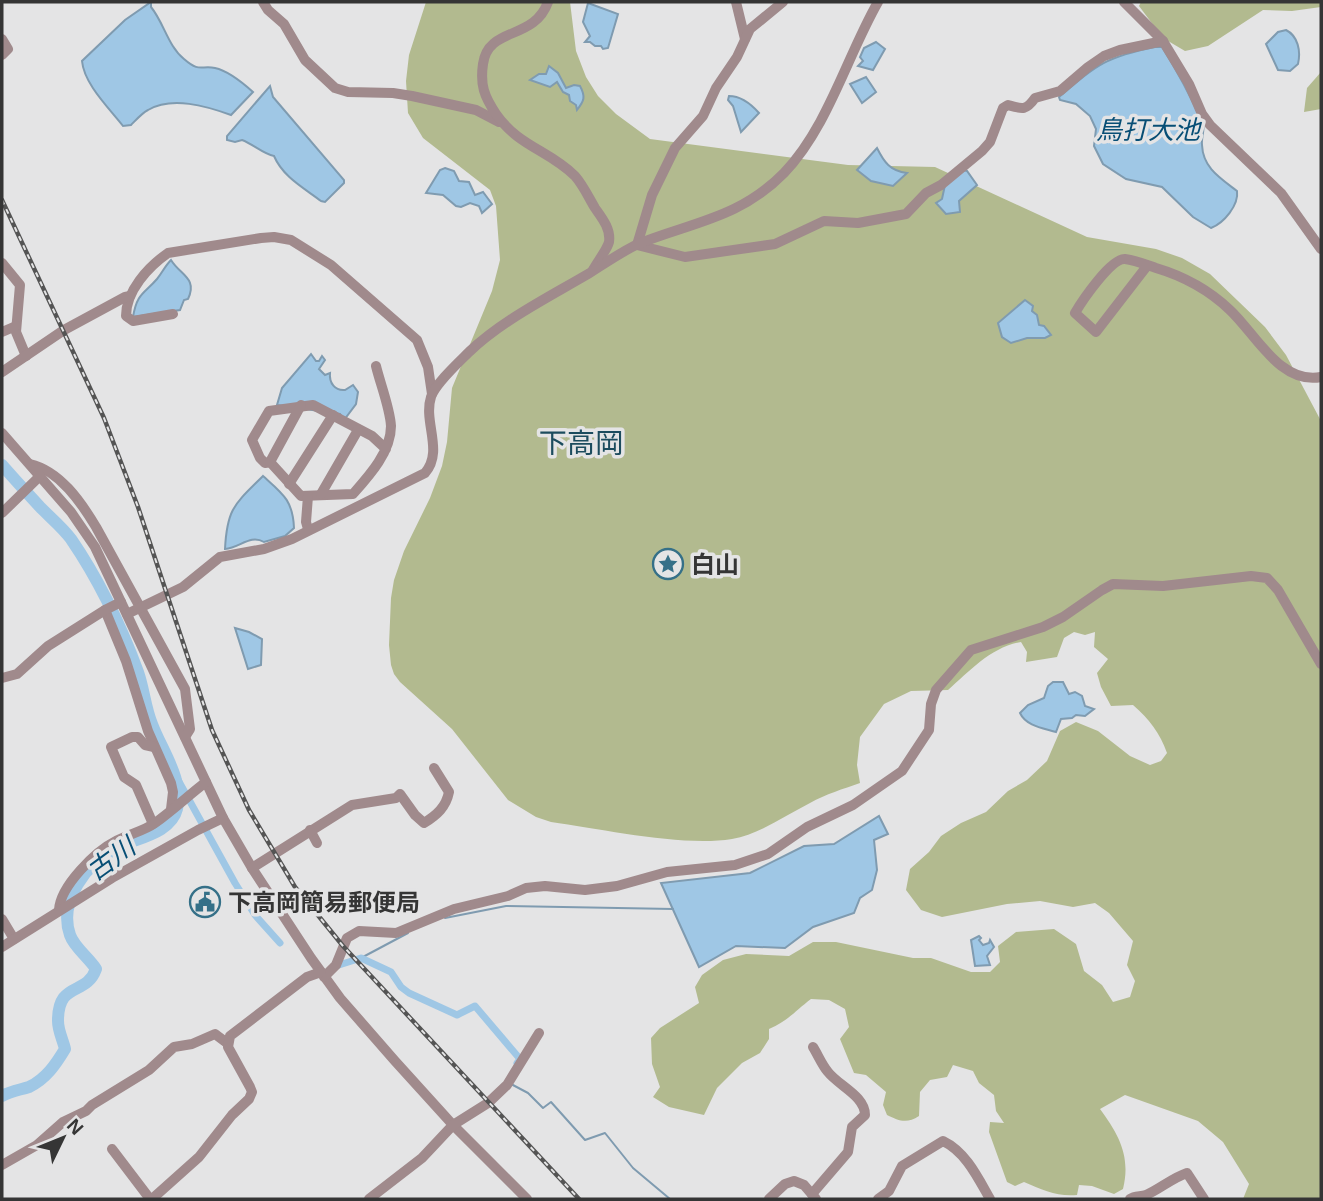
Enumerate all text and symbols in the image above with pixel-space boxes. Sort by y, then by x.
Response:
water label: 鳥打大池 [1096,115,1203,145]
district label: 下高岡 [539,428,623,459]
place icon: 白山 [651,547,685,581]
place label: 白山 [691,551,739,578]
water label: 古川 [81,830,143,886]
public building icon: 下高岡簡易郵便局 [188,885,222,919]
place label: 下高岡簡易郵便局 [228,889,420,916]
north arrow [28,1103,98,1173]
text: N [63,1115,87,1139]

